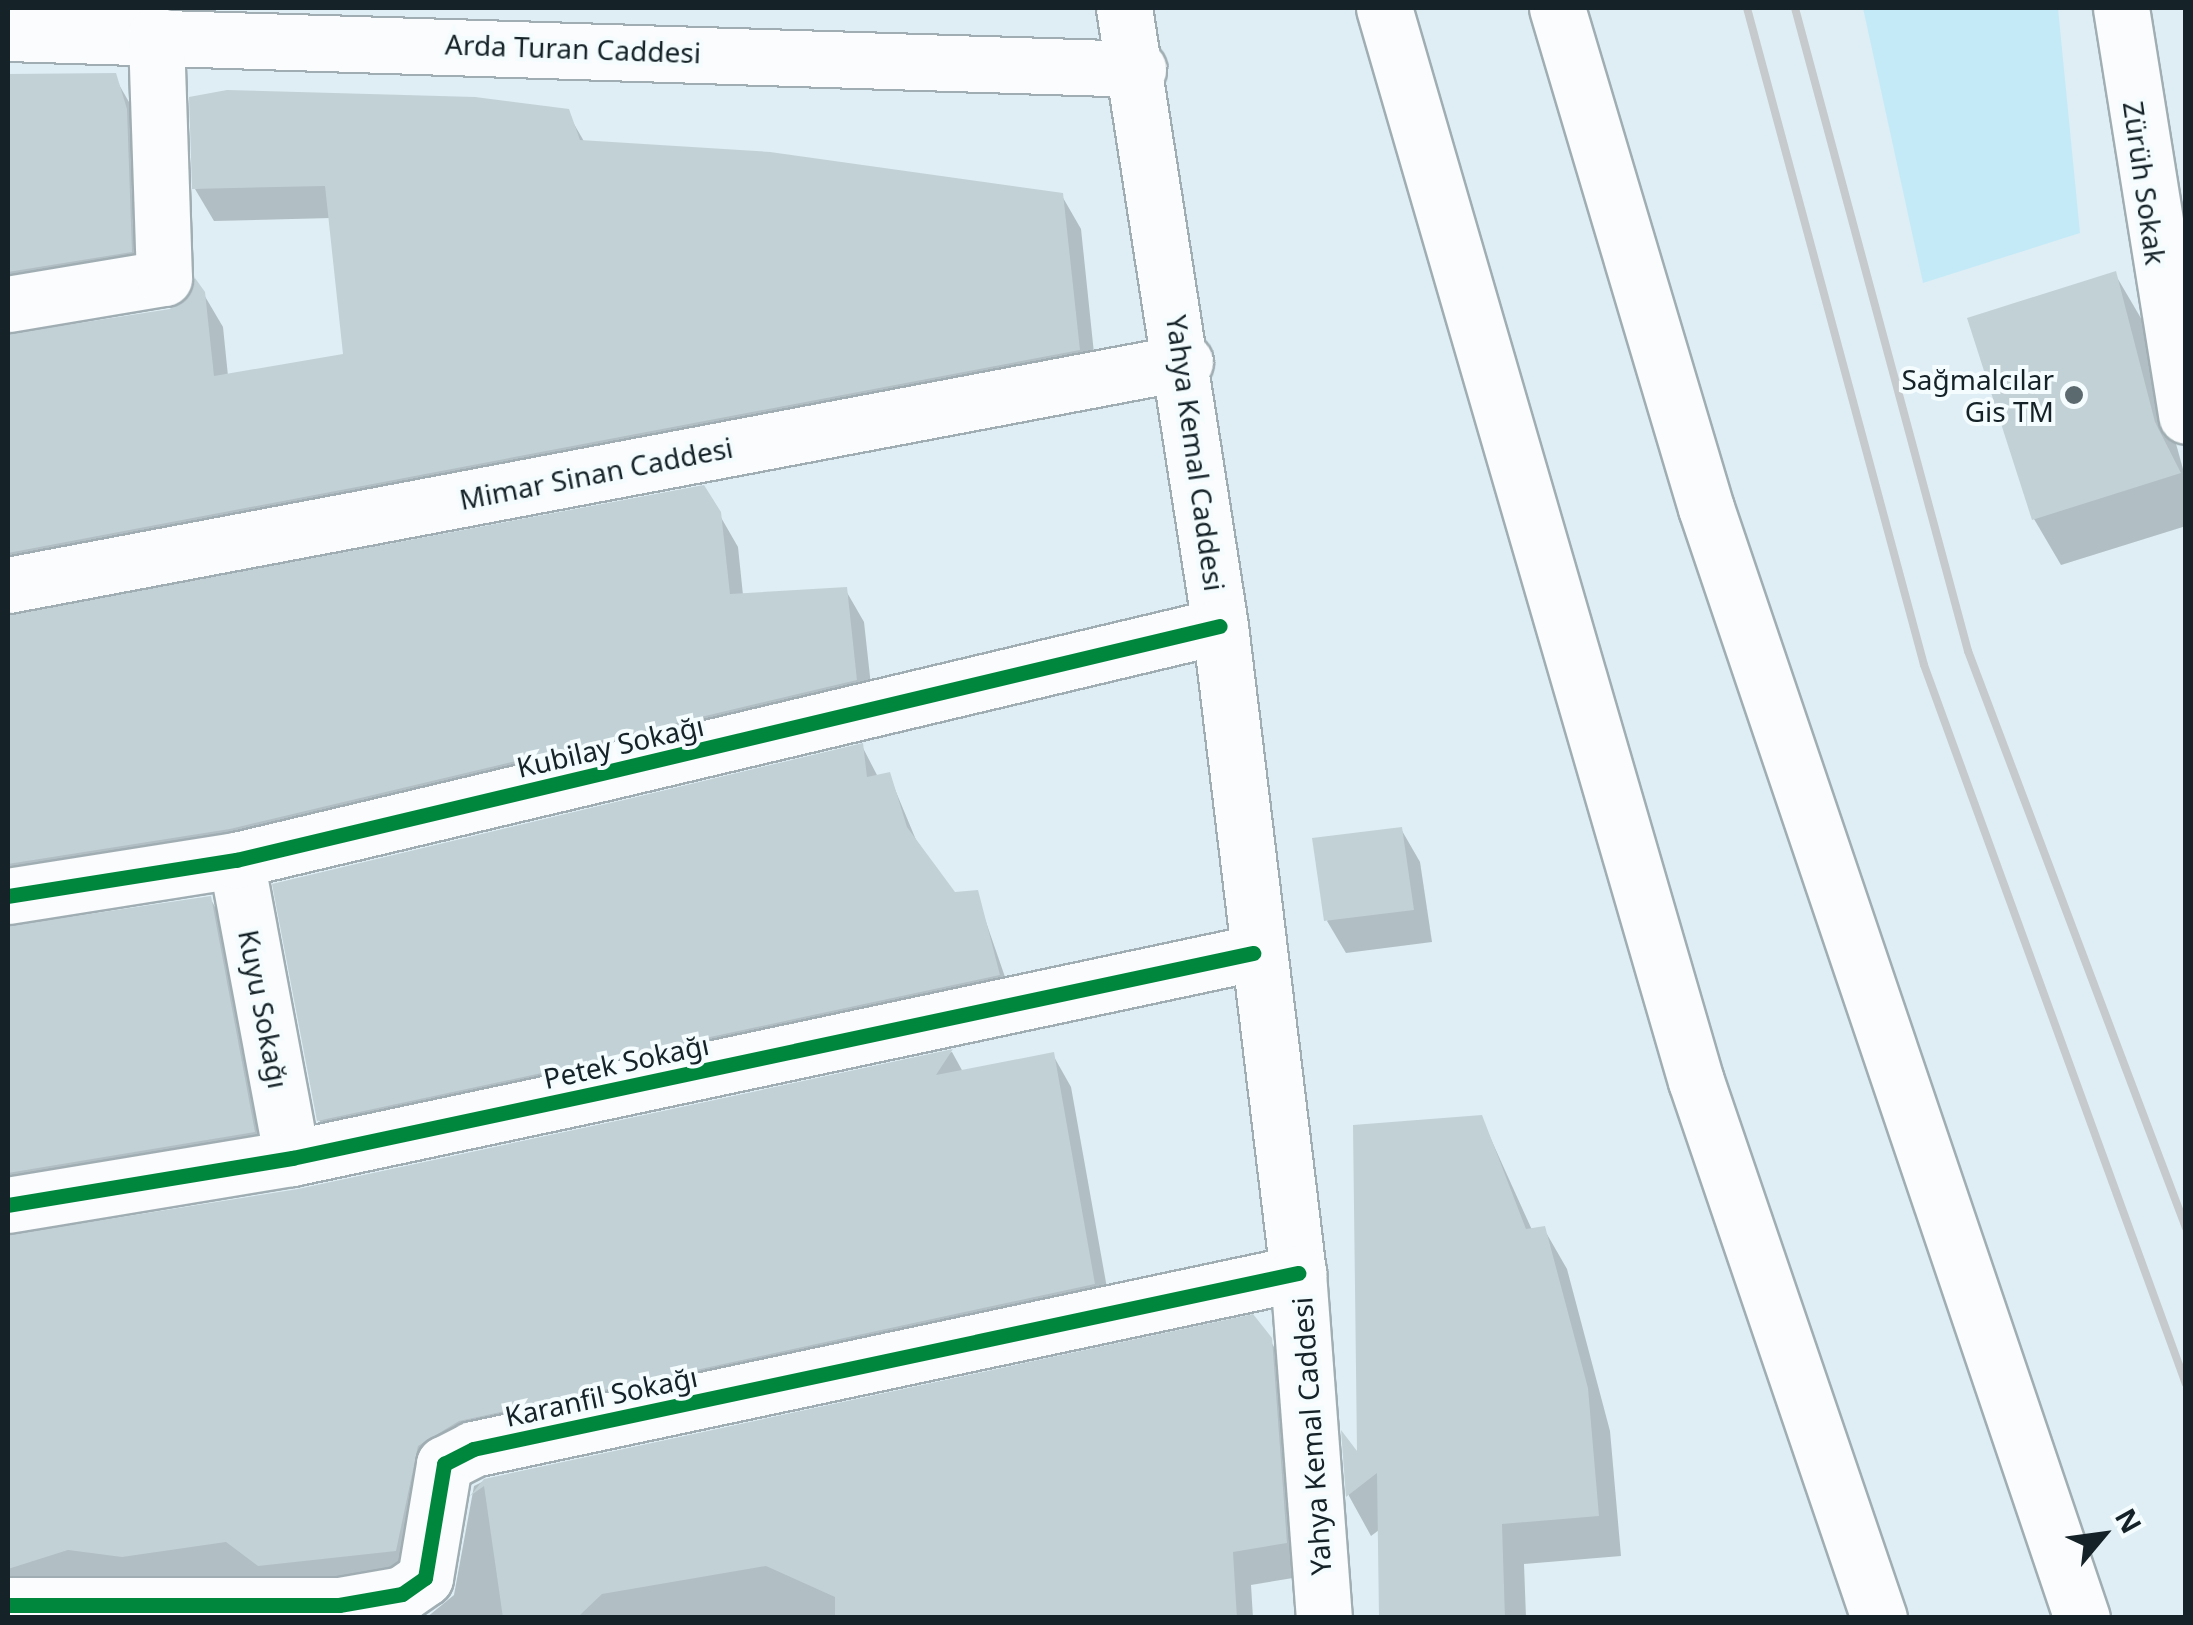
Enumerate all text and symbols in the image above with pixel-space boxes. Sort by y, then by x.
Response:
street label: Arda Turan Caddesi [444,27,702,69]
street label: Zürüh Sokak [2117,99,2173,267]
street label: Yahya Kemal Caddesi [1160,313,1232,593]
place label: Sağmalcılar Gis TM [1901,362,2054,428]
marker: Sağmalcılar Gis TM [2063,384,2085,406]
street label: Mimar Sinan Caddesi [456,430,736,516]
street label: Kubilay Sokağı [513,708,707,784]
street label: Kuyu Sokağı [232,927,296,1091]
street label: Petek Sokağı [540,1027,712,1095]
street label: Yahya Kemal Caddesi [1285,1296,1337,1576]
street label: Karanfil Sokağı [502,1359,700,1433]
north arrow [2053,1485,2153,1585]
text: N [2107,1501,2151,1540]

